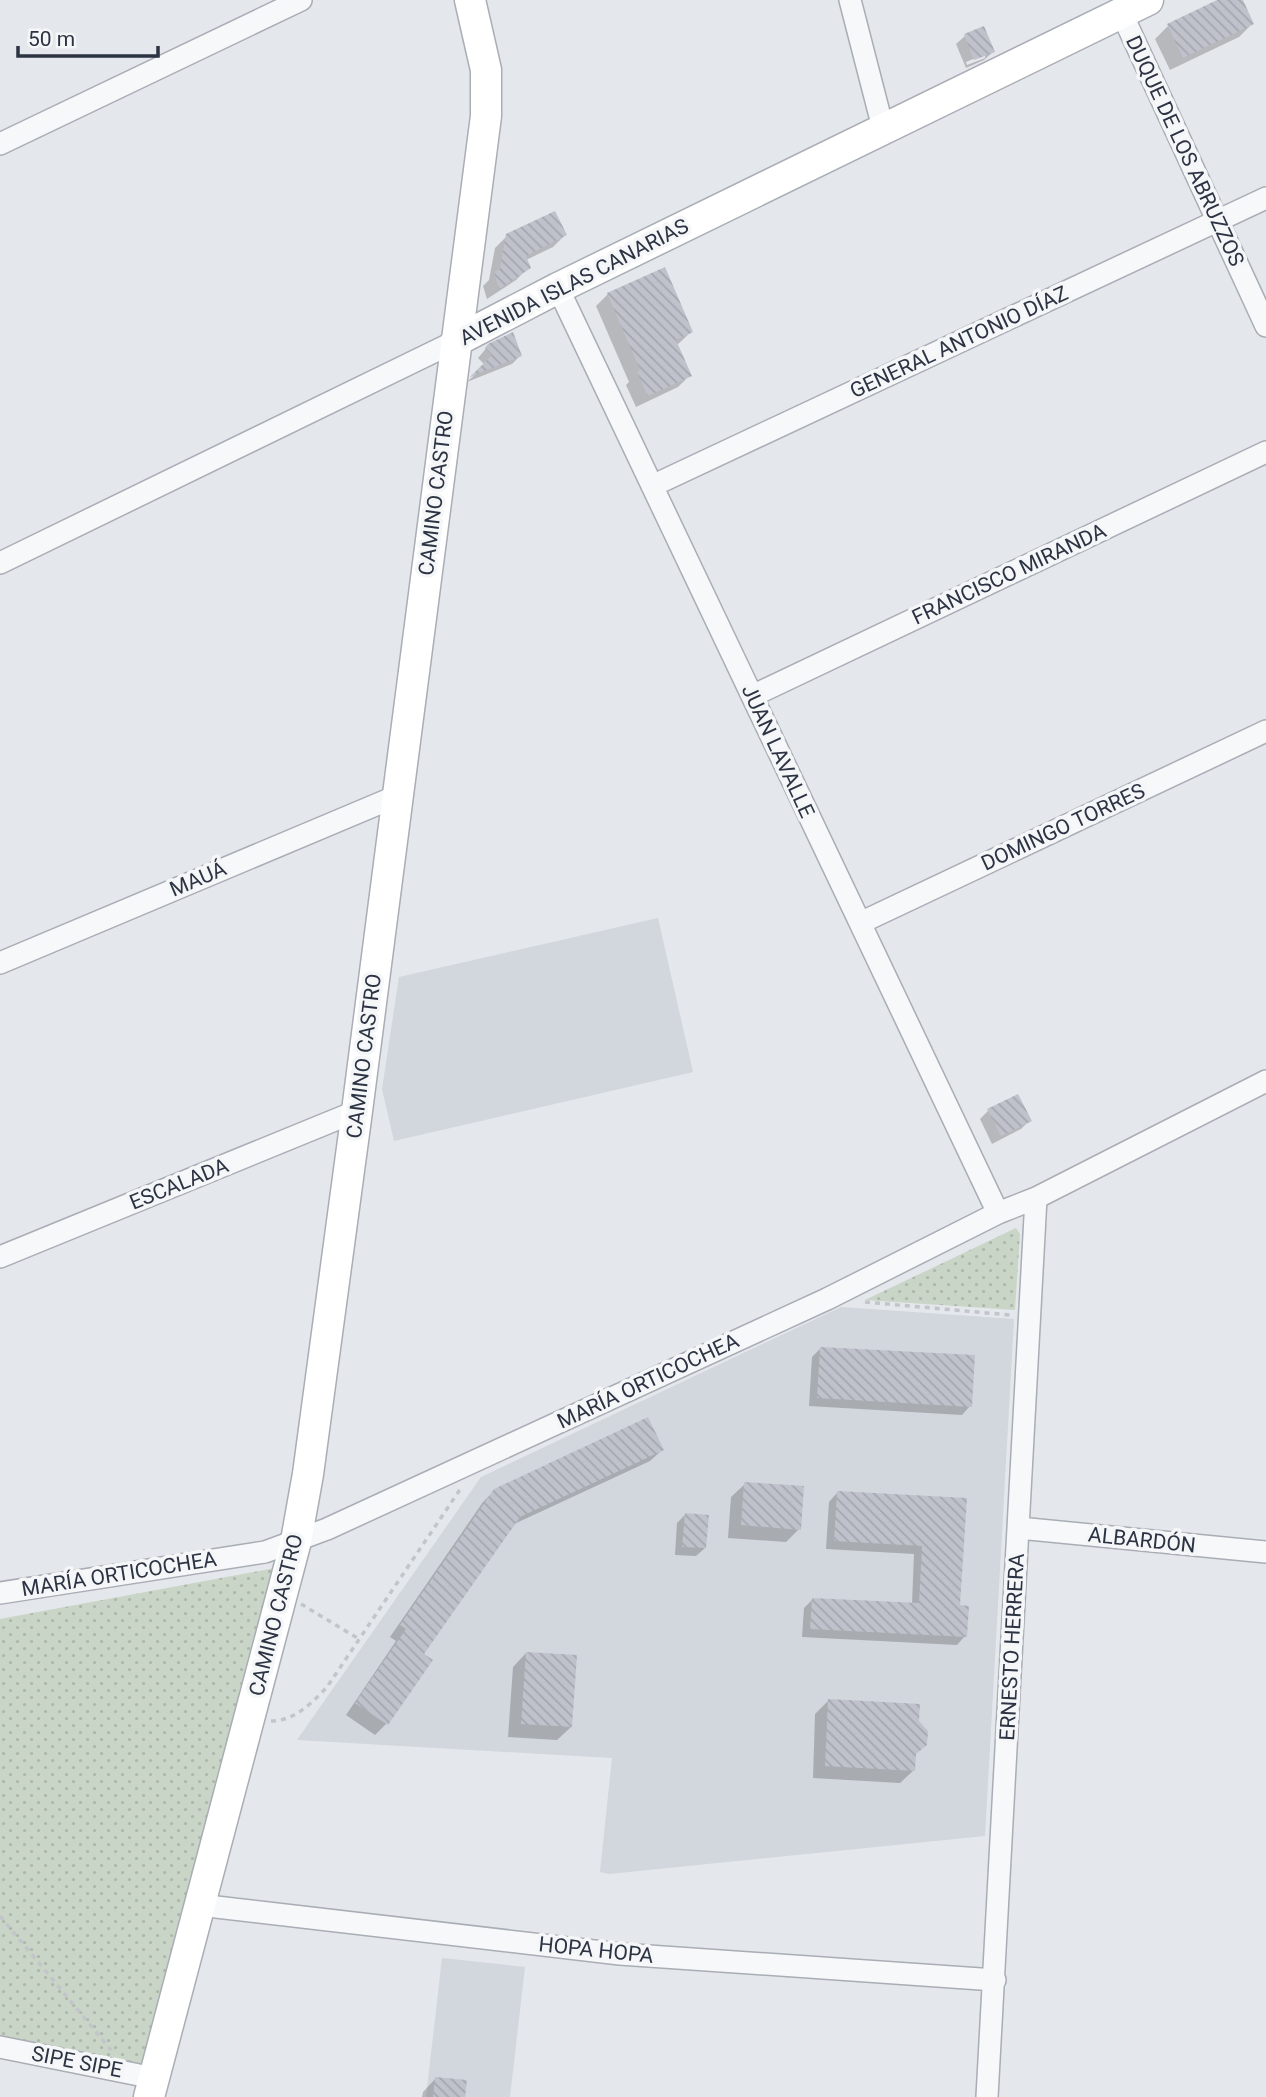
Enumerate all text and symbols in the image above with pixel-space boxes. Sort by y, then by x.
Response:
scale bar [18,14,158,58]
text: 50 m [28,27,75,51]
street label: DUQUE DE LOS ABRUZZOS [1121,32,1249,270]
street label: AVENIDA ISLAS CANARIAS [456,214,692,350]
street label: GENERAL ANTONIO DÍAZ [846,281,1072,403]
street label: CAMINO CASTRO [414,409,458,577]
street label: FRANCISCO MIRANDA [908,518,1110,630]
street label: JUAN LAVALLE [737,681,819,821]
street label: DOMINGO TORRES [977,779,1149,875]
street label: MAUÁ [166,856,230,902]
street label: CAMINO CASTRO [342,972,386,1140]
street label: ESCALADA [126,1153,232,1215]
street label: MARÍA ORTICOCHEA [554,1328,743,1434]
street label: ALBARDÓN [1087,1522,1197,1558]
street label: CAMINO CASTRO [244,1532,308,1698]
street label: MARÍA ORTICOCHEA [20,1547,219,1601]
street label: ERNESTO HERRERA [995,1552,1029,1741]
street label: HOPA HOPA [537,1932,655,1968]
street label: SIPE SIPE [30,2041,124,2083]

